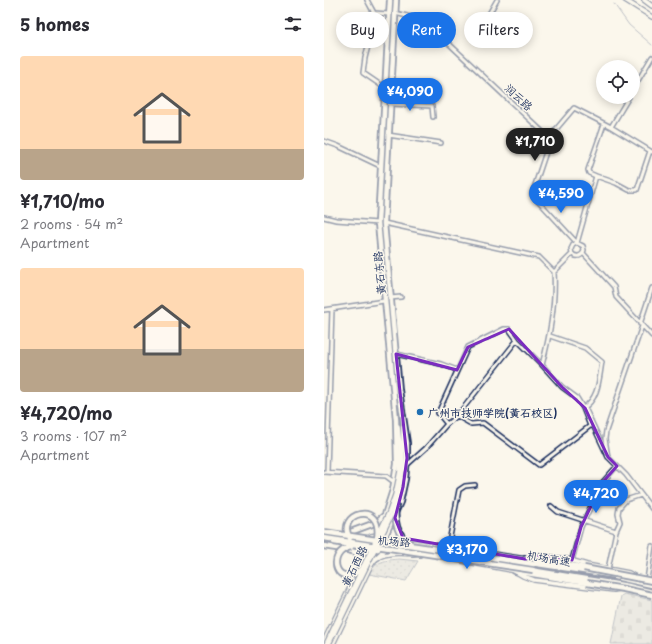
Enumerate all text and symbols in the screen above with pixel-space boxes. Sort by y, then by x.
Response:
text: 5 homes [20,11,90,37]
chip: Buy [336,12,389,48]
chip: Rent [397,12,456,48]
chip: Filters [464,12,533,48]
icon: filters [282,13,304,35]
map controls [596,60,640,104]
button: locate [596,60,640,104]
pin: ¥4,090 [377,78,443,112]
street label: 润云路 [501,80,537,114]
text: ¥4,090 [387,81,433,100]
icon: home [126,82,198,154]
pin: ¥1,710 [502,128,568,162]
text: ¥1,710 [515,131,555,150]
pin: ¥4,590 [528,180,594,214]
text: ¥4,590 [538,183,584,202]
text: ¥1,710/mo [20,188,104,214]
text: 2 rooms · 54 m² [20,214,123,233]
text: Apartment [20,233,89,252]
street label: 黄石东路 [369,250,389,296]
icon: home [126,294,198,366]
text: ¥4,720/mo [20,400,112,426]
place label: 广州市技师学院(黄石校区) [428,404,557,421]
marker: 广州市技师学院(黄石校区) [415,407,425,417]
text: 3 rooms · 107 m² [20,426,127,445]
text: Apartment [20,445,89,464]
pin: ¥4,720 [563,480,629,514]
text: ¥4,720 [573,483,619,502]
street label: 机场路 [377,531,411,551]
pin: ¥3,170 [434,536,500,570]
text: ¥3,170 [446,539,488,558]
street label: 黄石西路 [337,543,371,589]
street label: 机场高速 [526,546,572,570]

